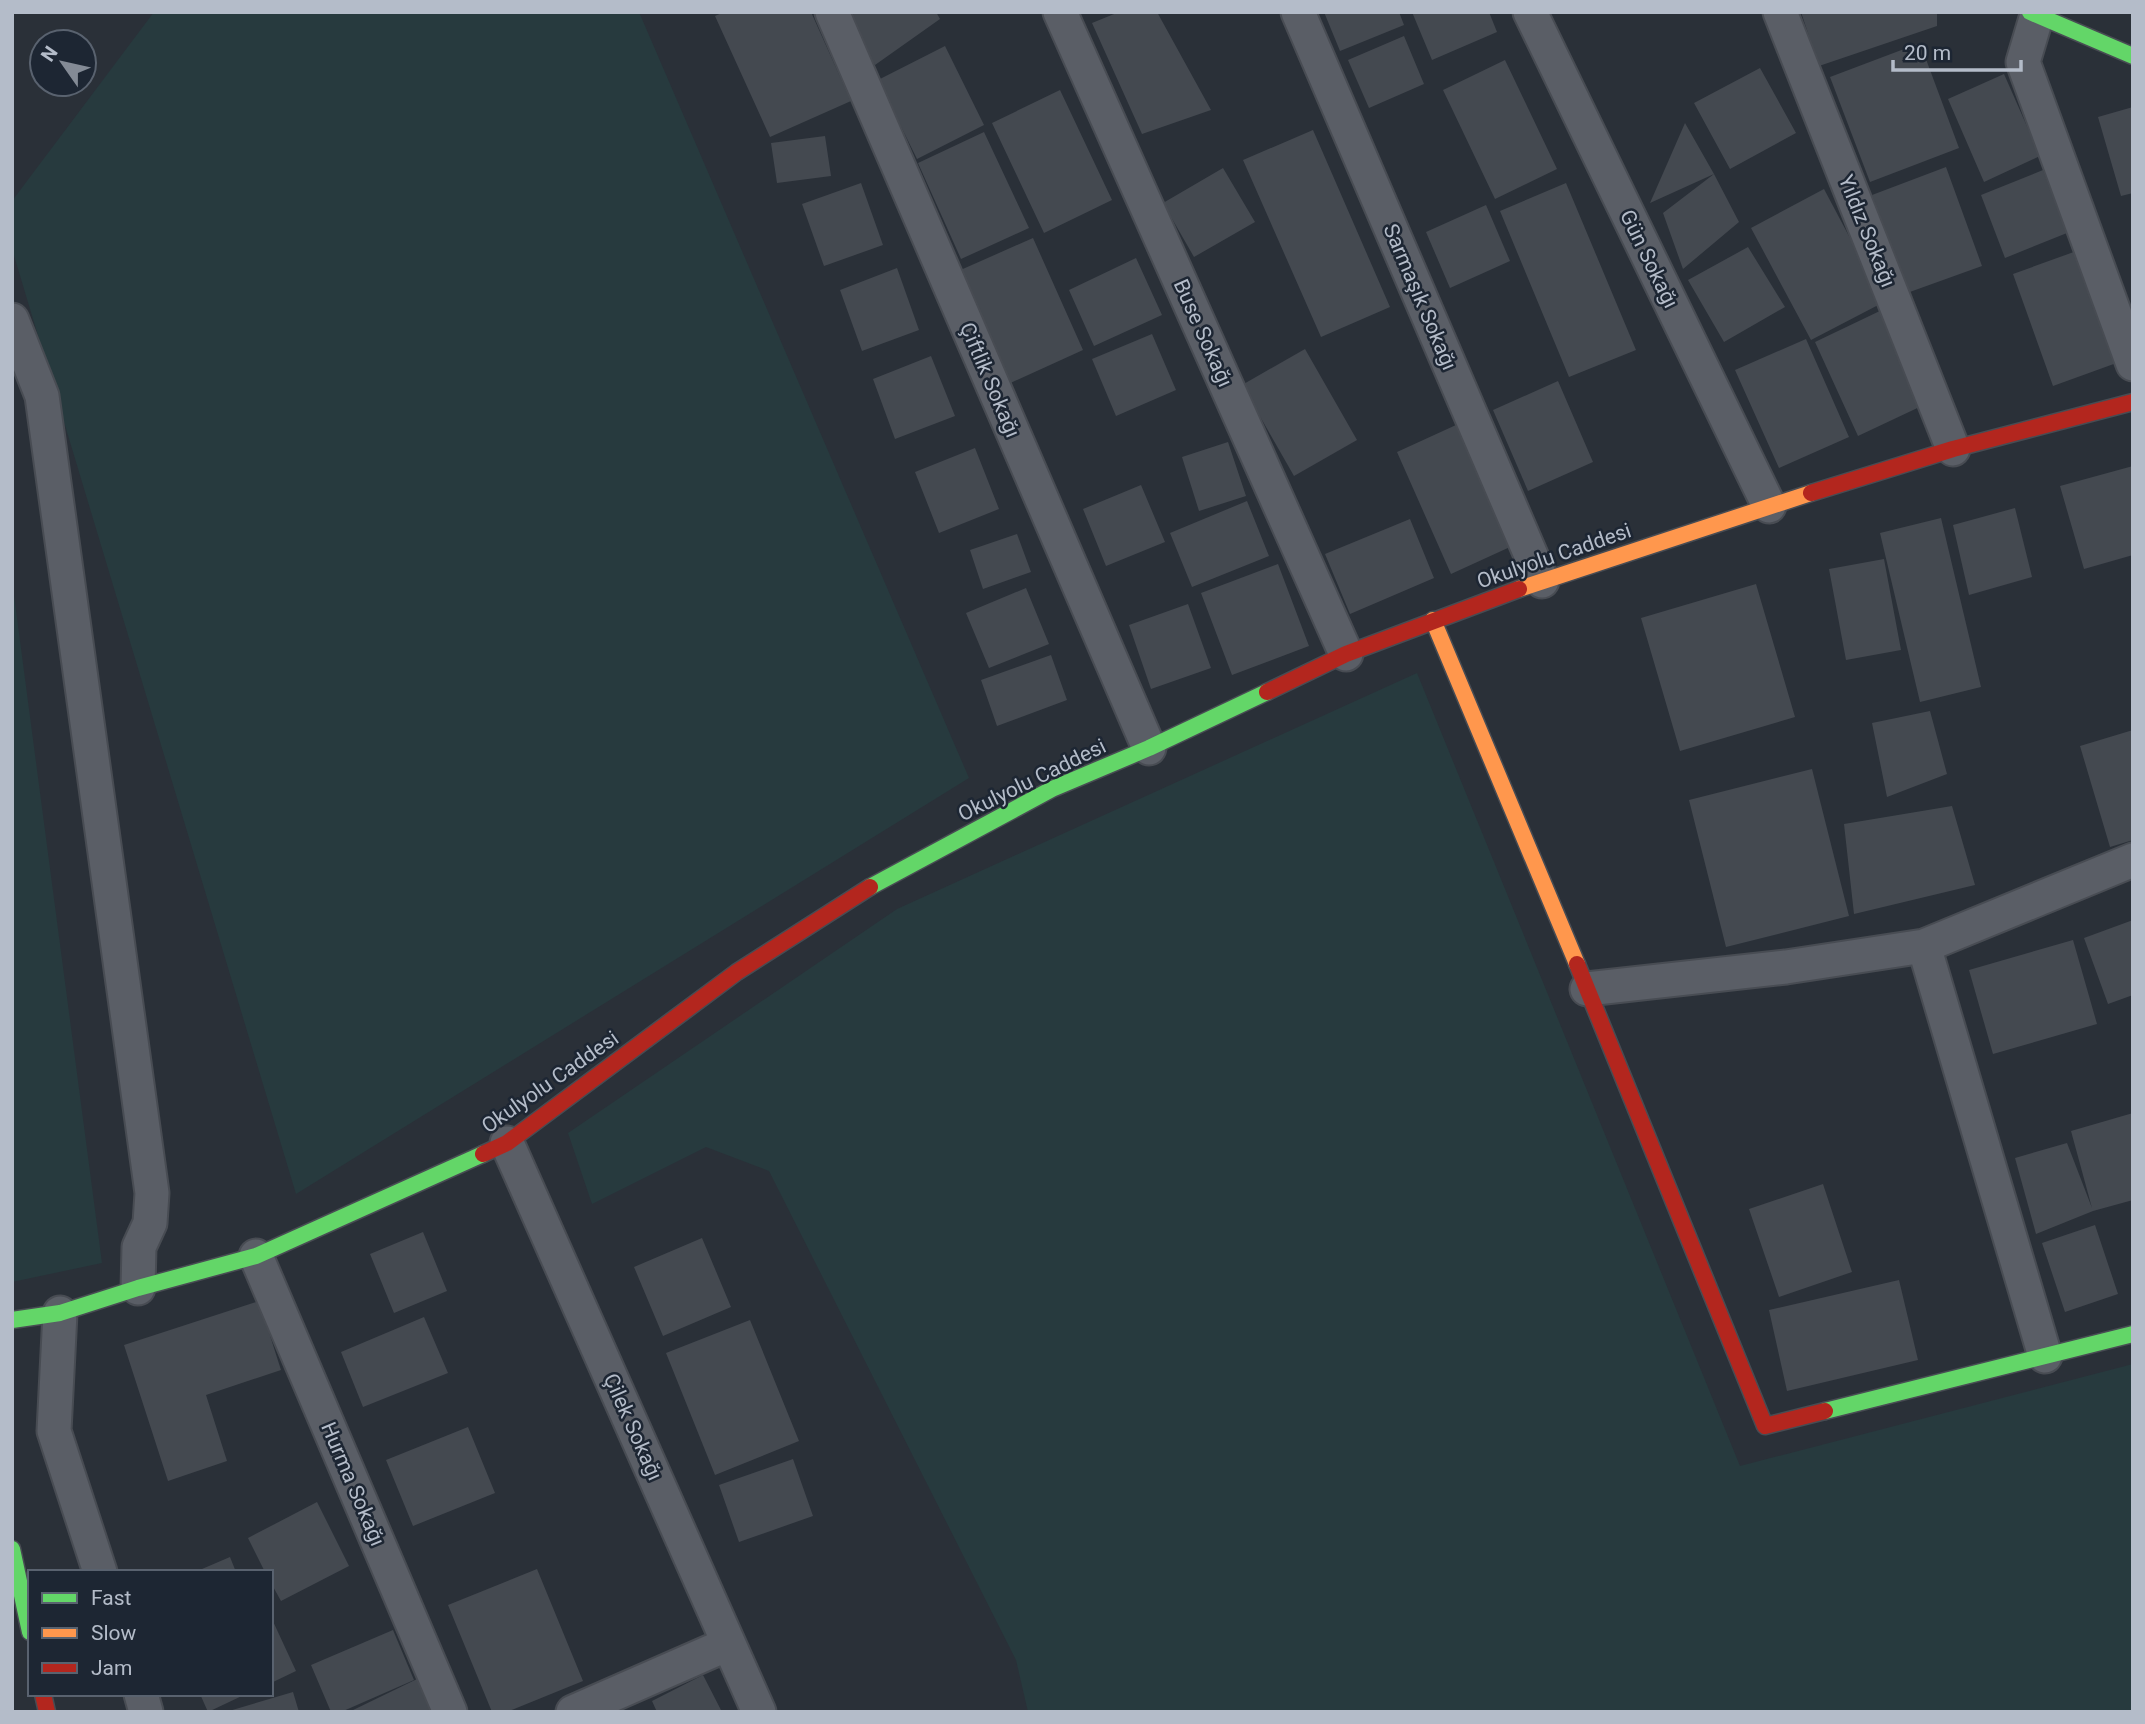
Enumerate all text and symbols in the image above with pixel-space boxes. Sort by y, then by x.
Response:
north arrow [28,28,98,98]
scale bar [1893,28,2021,72]
text: 20 m [1904,41,1951,65]
text: N [36,42,63,66]
street label: Yıldız Sokağı [1834,171,1900,291]
street label: Gün Sokağı [1615,206,1683,312]
street label: Sarmaşık Sokağı [1378,220,1462,374]
street label: Buse Sokağı [1169,275,1237,391]
street label: Çiftlik Sokağı [955,319,1025,441]
street label: Okulyolu Caddesi [1474,518,1634,594]
street label: Okulyolu Caddesi [954,734,1110,826]
street label: Okulyolu Caddesi [477,1026,623,1138]
street label: Çilek Sokağı [599,1370,667,1484]
street label: Hurma Sokağı [316,1418,390,1550]
legend [28,1570,273,1696]
text: Fast [91,1586,132,1610]
text: Slow [91,1621,137,1645]
text: Jam [91,1656,132,1680]

